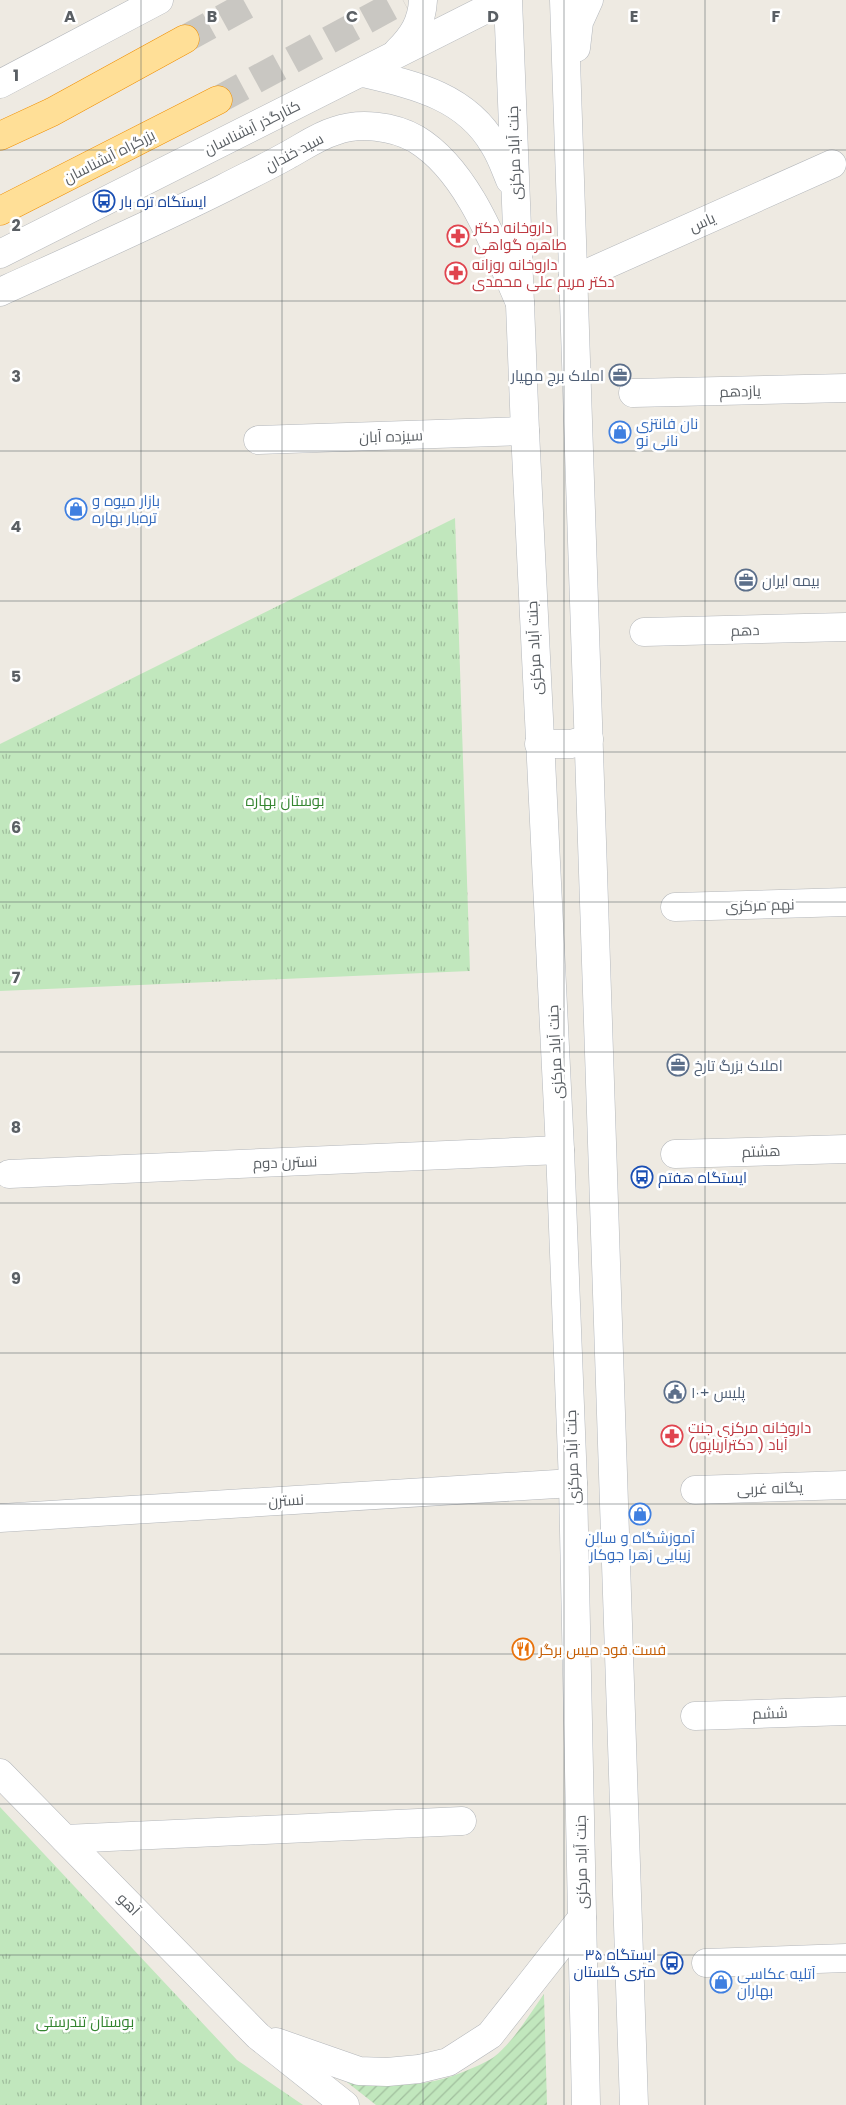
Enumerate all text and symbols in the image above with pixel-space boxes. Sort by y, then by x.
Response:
text: A [64,5,76,28]
text: B [207,5,217,28]
text: C [346,5,358,28]
text: D [487,5,499,28]
text: E [630,5,638,28]
text: F [772,5,781,28]
text: 1 [13,64,19,87]
street label: کنارگذر آبشناسان [200,95,304,159]
street label: جنت آباد مرکزی [502,106,526,200]
street label: بزرگراه آبشناسان [59,124,159,188]
street label: سید خندان [261,128,327,176]
bus stop icon: ایستگاه تره بار [92,189,116,213]
place label: ایستگاه تره بار [119,191,207,212]
street label: یاس [686,207,718,237]
text: 2 [11,214,21,237]
place label: داروخانه دکتر طاهره گواهی [473,217,567,255]
pharmacy icon: داروخانه دکتر طاهره گواهی [446,224,470,248]
place label: داروخانه روزانه دکتر مریم علی محمدی [472,254,615,292]
pharmacy icon: داروخانه روزانه دکتر مریم علی محمدی [444,261,468,285]
office icon: املاک برج مهیار [608,363,632,387]
text: 3 [11,365,21,388]
place label: املاک برج مهیار [510,365,604,387]
street label: یازدهم [719,380,761,402]
place label: نان فانتزی نانی نو [636,413,698,451]
shop icon: نان فانتزی نانی نو [608,420,632,444]
street label: سیزده آبان [359,424,423,448]
place label: بازار میوه و تره‌بار بهاره [92,490,160,528]
shop icon: بازار میوه و تره‌بار بهاره [64,497,88,521]
text: 4 [11,515,22,538]
office icon: بیمه ایران [734,568,758,592]
place label: بیمه ایران [762,570,820,591]
street label: جنت آباد مرکزی [521,600,547,696]
street label: دهم [730,619,760,641]
text: 5 [11,665,21,688]
park label: بوستان بهاره [246,790,324,811]
text: 6 [11,816,21,839]
street label: نهم مرکزی [725,893,795,917]
text: 7 [12,966,21,989]
street label: جنت آباد مرکزی [542,1004,568,1100]
office icon: املاک بزرگ تارخ [666,1053,690,1077]
place label: املاک بزرگ تارخ [694,1055,783,1077]
text: 8 [11,1116,21,1139]
street label: هشتم [741,1140,781,1162]
street label: نسترن دوم [252,1150,318,1174]
bus stop icon: ایستگاه هفتم [630,1165,654,1189]
place label: ایستگاه هفتم [658,1167,747,1188]
text: 9 [11,1267,21,1290]
public building icon: پلیس +۱۰ [663,1380,687,1404]
place label: پلیس +۱۰ [691,1382,745,1403]
street label: جنت آباد مرکزی [560,1410,584,1504]
place label: داروخانه مرکزی جنت آباد ( دکترآریاپور) [688,1417,811,1455]
pharmacy icon: داروخانه مرکزی جنت آباد ( دکترآریاپور) [660,1424,684,1448]
street label: یگانه غربی [736,1476,804,1500]
street label: نسترن [268,1489,304,1511]
shop icon: آموزشگاه و سالن زیبایی زهرا جوکار [628,1502,652,1526]
place label: آموزشگاه و سالن زیبایی زهرا جوکار [585,1527,695,1565]
restaurant icon: فست فود میس برگر [511,1637,535,1661]
place label: فست فود میس برگر [538,1639,666,1660]
street label: ششم [752,1702,788,1724]
street label: جنت آباد مرکزی [570,1815,592,1909]
street label: آهو [113,1888,145,1920]
place label: ایستگاه ۳۵ متری گلستان [574,1944,656,1982]
bus stop icon: ایستگاه ۳۵ متری گلستان [660,1951,684,1975]
place label: آتلیه عکاسی بهاران [737,1963,816,2001]
shop icon: آتلیه عکاسی بهاران [709,1970,733,1994]
park label: بوستان تندرستی [36,2011,134,2032]

